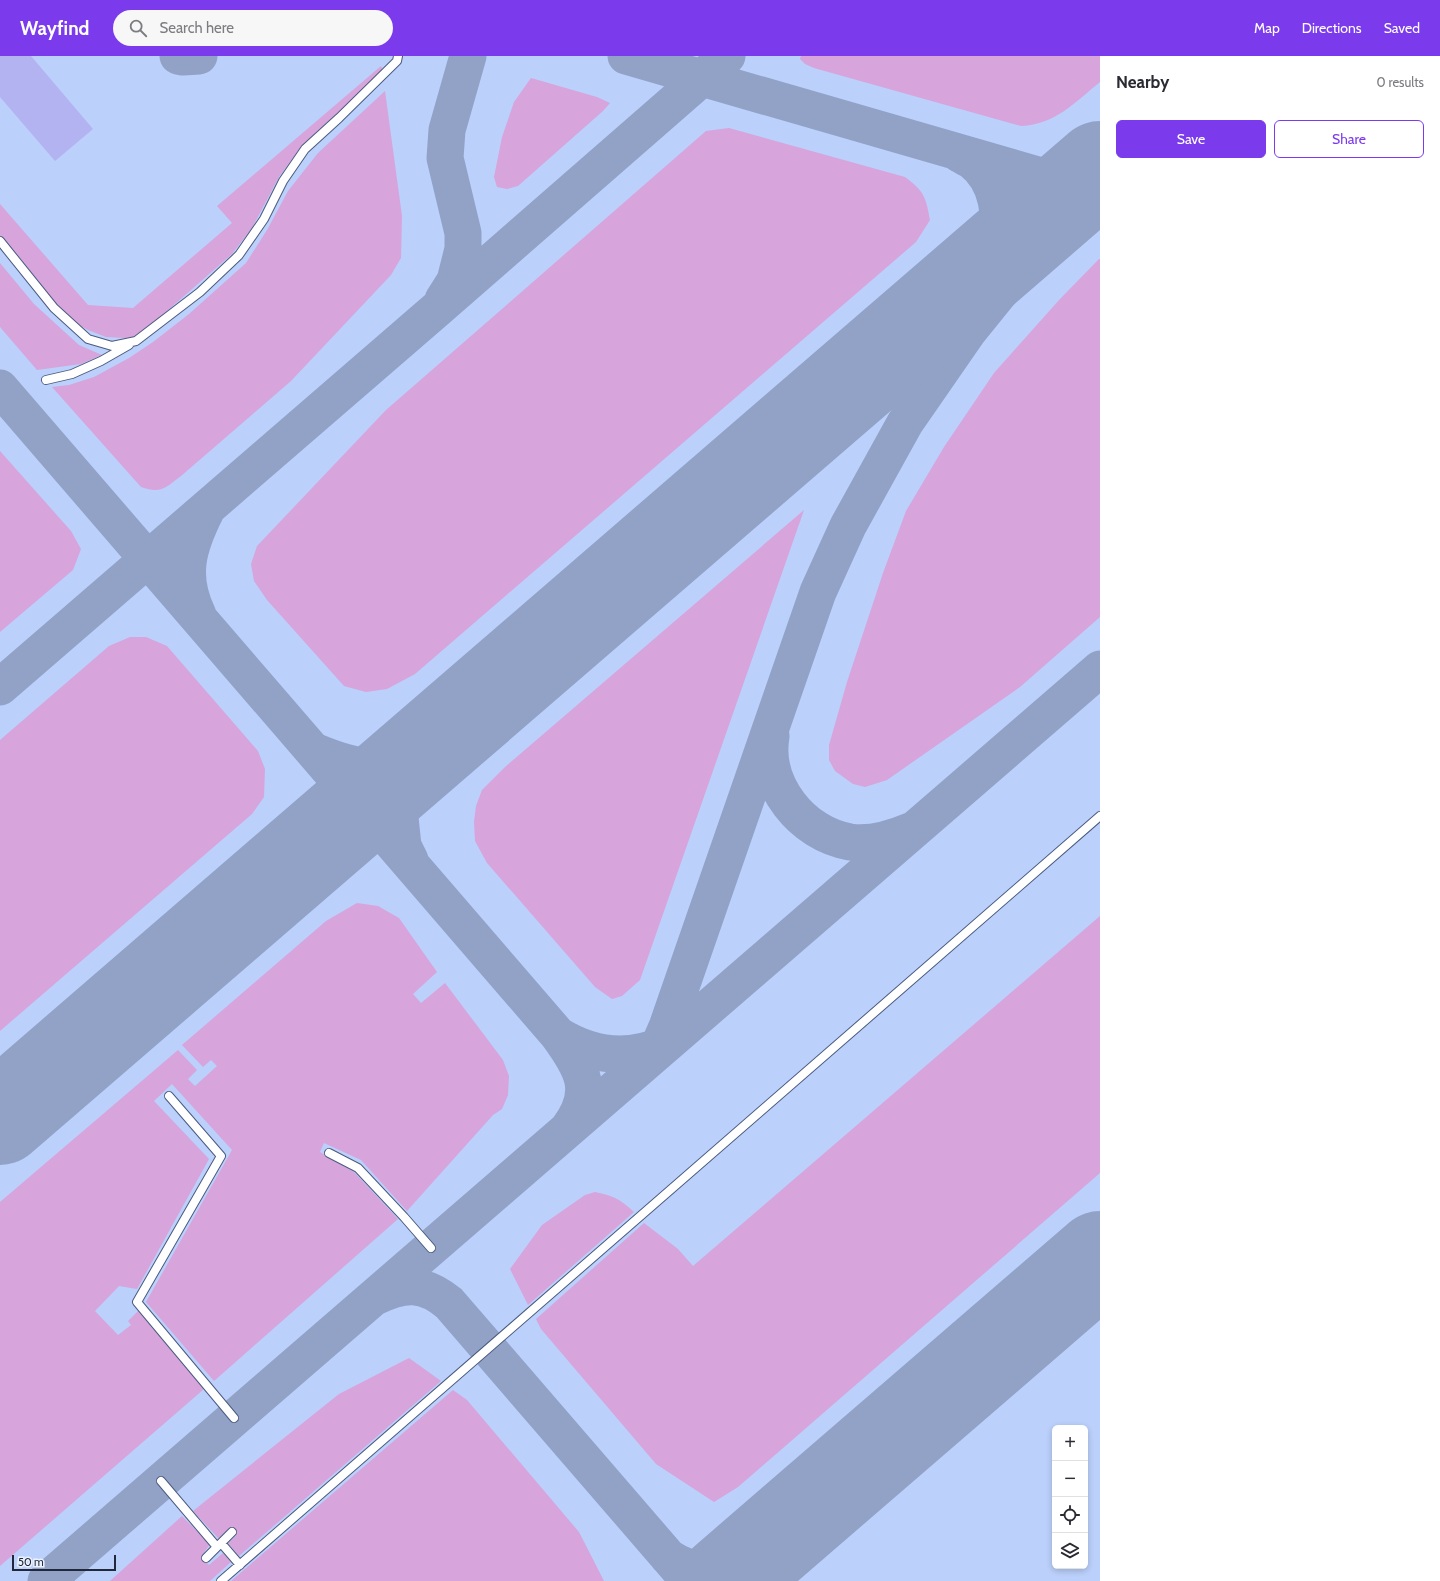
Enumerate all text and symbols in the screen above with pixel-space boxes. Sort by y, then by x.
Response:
search box [113,10,393,46]
text: Wayfind [20,17,89,40]
icon: search [127,17,149,39]
text: Search here [159,19,234,37]
text: Map [1254,19,1280,37]
text: Directions [1302,19,1362,37]
text: Saved [1384,19,1420,37]
text: Nearby [1116,72,1169,92]
text: 0 results [1376,74,1424,90]
button: Save [1116,120,1266,158]
button: Share [1274,120,1424,158]
map controls [1052,1425,1088,1569]
button: + [1052,1425,1088,1461]
button: − [1052,1461,1088,1497]
button: locate [1052,1497,1088,1533]
button: layers [1052,1533,1088,1569]
scale bar [12,1553,116,1572]
text: 50 m [18,1555,44,1569]

